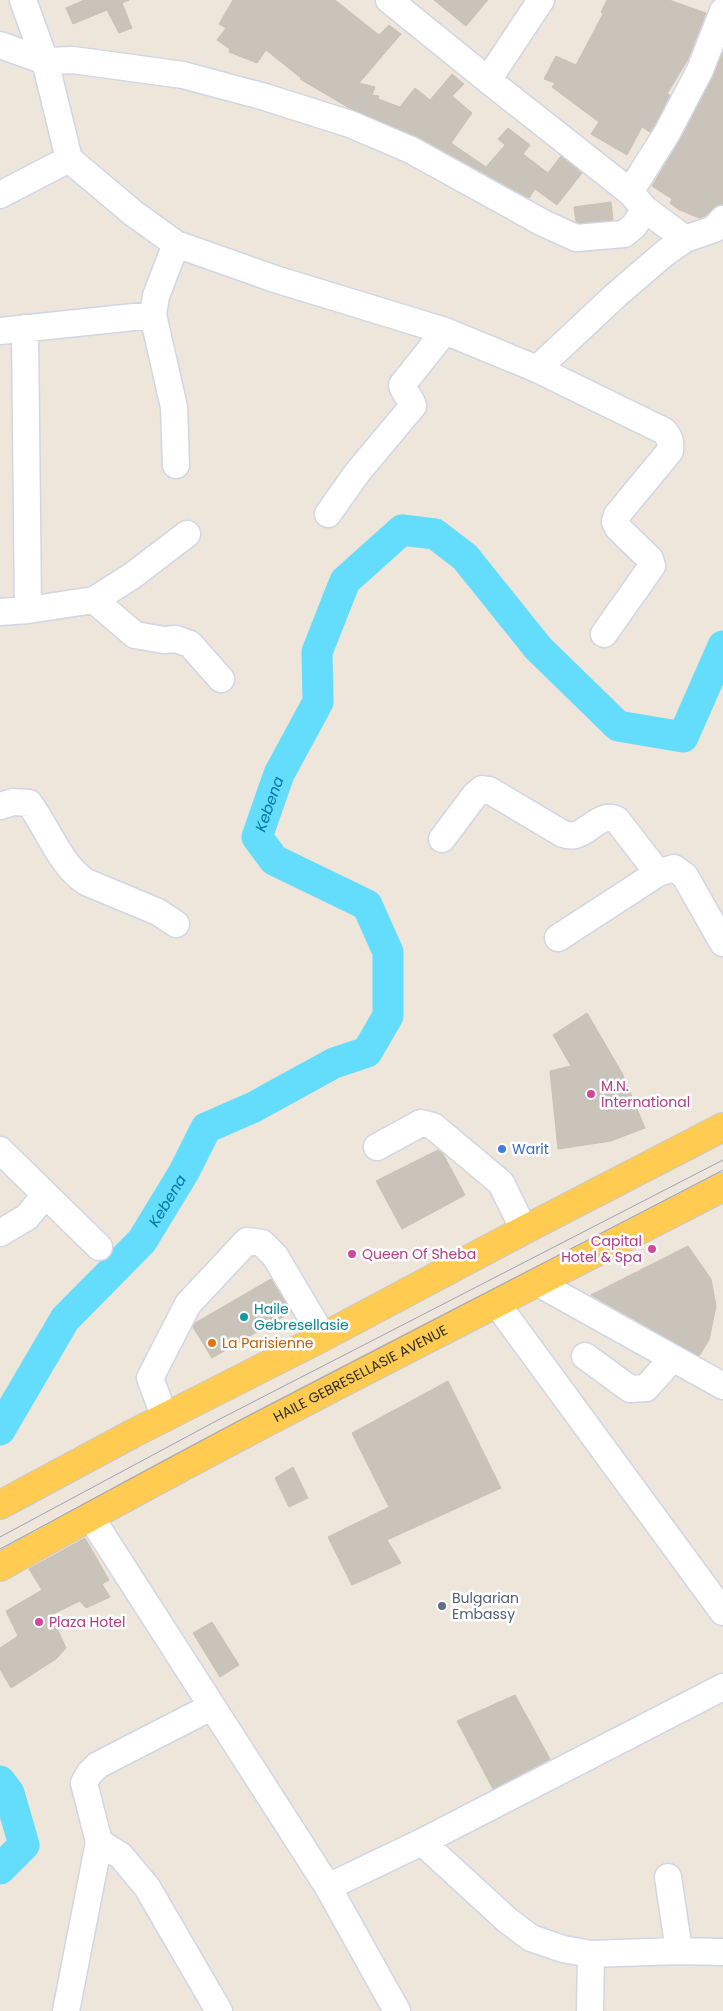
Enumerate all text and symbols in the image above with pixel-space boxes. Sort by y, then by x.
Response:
water label: Kebena [249,773,288,834]
place label: M.N. International [601,1076,690,1112]
marker: M.N. International [585,1088,597,1100]
place label: Warit [512,1139,549,1159]
marker: Warit [496,1143,508,1155]
water label: Kebena [143,1170,191,1230]
place label: Capital Hotel & Spa [561,1231,642,1267]
marker: Capital Hotel & Spa [646,1243,658,1255]
place label: Queen Of Sheba [362,1244,476,1264]
marker: Queen Of Sheba [346,1248,358,1260]
place label: Haile Gebresellasie [254,1299,349,1335]
marker: Haile Gebresellasie [238,1311,250,1323]
street label: HAILE GEBRESELLASIE AVENUE [269,1320,451,1427]
place label: La Parisienne [222,1333,314,1353]
marker: La Parisienne [206,1337,218,1349]
place label: Bulgarian Embassy [452,1588,519,1624]
marker: Bulgarian Embassy [436,1600,448,1612]
place label: Plaza Hotel [49,1612,125,1632]
marker: Plaza Hotel [33,1616,45,1628]

